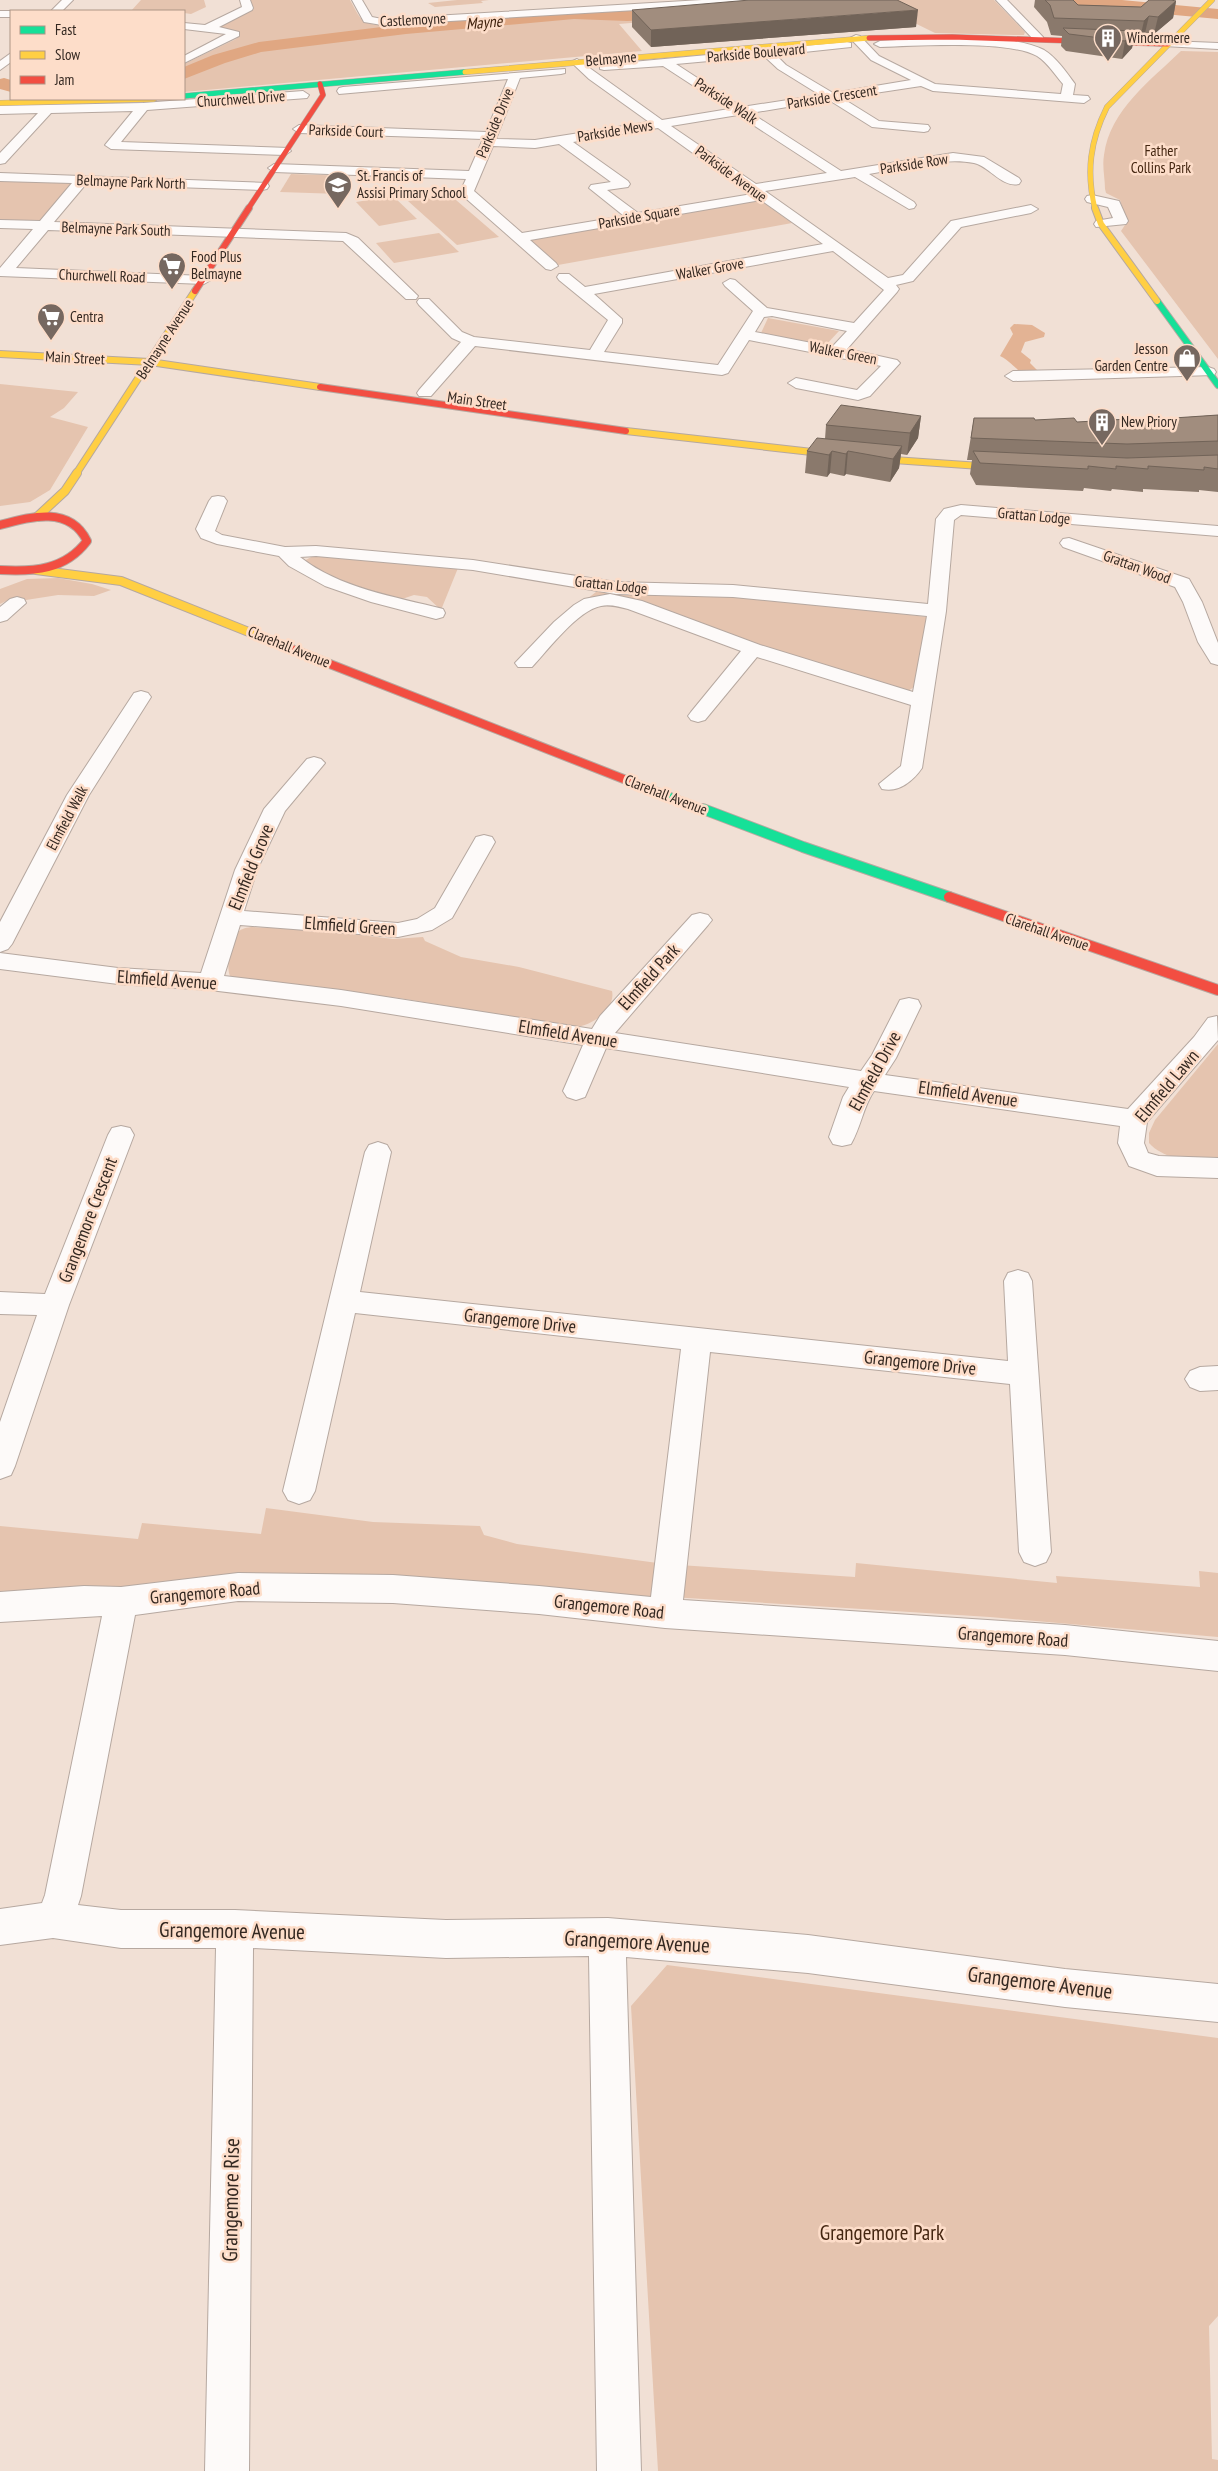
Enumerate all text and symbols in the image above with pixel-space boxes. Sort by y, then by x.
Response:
street label: Castlemoyne [379,8,446,31]
legend [10,10,185,100]
water label: Mayne [465,10,504,34]
text: Fast [55,20,76,39]
building icon: Windermere [1093,23,1123,62]
place label: Windermere [1127,28,1190,47]
street label: Parkside Boulevard [706,39,806,66]
text: Slow [55,45,80,64]
street label: Belmayne [585,47,637,70]
text: Jam [54,70,74,89]
street label: Parkside Walk [691,73,761,128]
street label: Parkside Crescent [786,80,878,113]
street label: Parkside Drive [471,85,518,160]
street label: Churchwell Drive [196,86,286,111]
street label: Parkside Mews [576,115,654,146]
street label: Parkside Court [308,120,384,141]
street label: Parkside Avenue [692,141,771,206]
park label: Father Collins Park [1131,141,1191,177]
street label: Parkside Row [879,149,949,178]
place label: St. Francis of Assisi Primary School [357,166,466,202]
street label: Belmayne Park North [76,170,186,193]
school or university icon: St. Francis of Assisi Primary School [323,170,353,209]
street label: Parkside Square [597,200,681,233]
street label: Belmayne Park South [61,217,171,240]
place label: Food Plus Belmayne [191,247,242,283]
supermarket icon: Food Plus Belmayne [157,251,187,290]
street label: Walker Grove [675,253,745,284]
street label: Churchwell Road [58,264,146,287]
street label: Belmayne Avenue [132,295,198,382]
supermarket icon: Centra [36,302,66,341]
place label: Centra [70,307,103,326]
street label: Walker Green [808,337,879,368]
place label: Jesson Garden Centre [1094,339,1168,375]
shop icon: Jesson Garden Centre [1172,343,1202,382]
street label: Main Street [45,346,105,369]
street label: Main Street [446,387,508,414]
building icon: New Priory [1087,407,1117,446]
place label: New Priory [1121,412,1177,431]
street label: Grattan Lodge [997,503,1071,528]
street label: Grattan Wood [1101,546,1173,587]
street label: Grattan Lodge [574,571,648,598]
street label: Clarehall Avenue [245,621,333,672]
street label: Clarehall Avenue [622,770,710,819]
street label: Elmfield Walk [42,782,92,853]
street label: Elmfield Grove [223,821,278,913]
street label: Clarehall Avenue [1003,908,1091,955]
street label: Elmfield Green [304,911,396,940]
street label: Elmfield Park [613,939,684,1015]
street label: Elmfield Avenue [116,965,218,994]
street label: Elmfield Avenue [517,1014,619,1053]
street label: Elmfield Drive [843,1027,906,1115]
street label: Elmfield Lawn [1130,1045,1204,1127]
street label: Elmfield Avenue [917,1075,1019,1112]
street label: Grangemore Crescent [53,1154,122,1286]
street label: Grangemore Drive [463,1303,577,1338]
street label: Grangemore Drive [863,1345,977,1380]
street label: Grangemore Road [149,1576,261,1609]
street label: Grangemore Road [553,1589,665,1624]
street label: Grangemore Road [957,1621,1069,1652]
street label: Grangemore Avenue [159,1916,305,1945]
street label: Grangemore Avenue [564,1924,710,1959]
street label: Grangemore Avenue [966,1960,1114,2005]
street label: Grangemore Rise [216,2138,245,2262]
park label: Grangemore Park [820,2219,944,2246]

